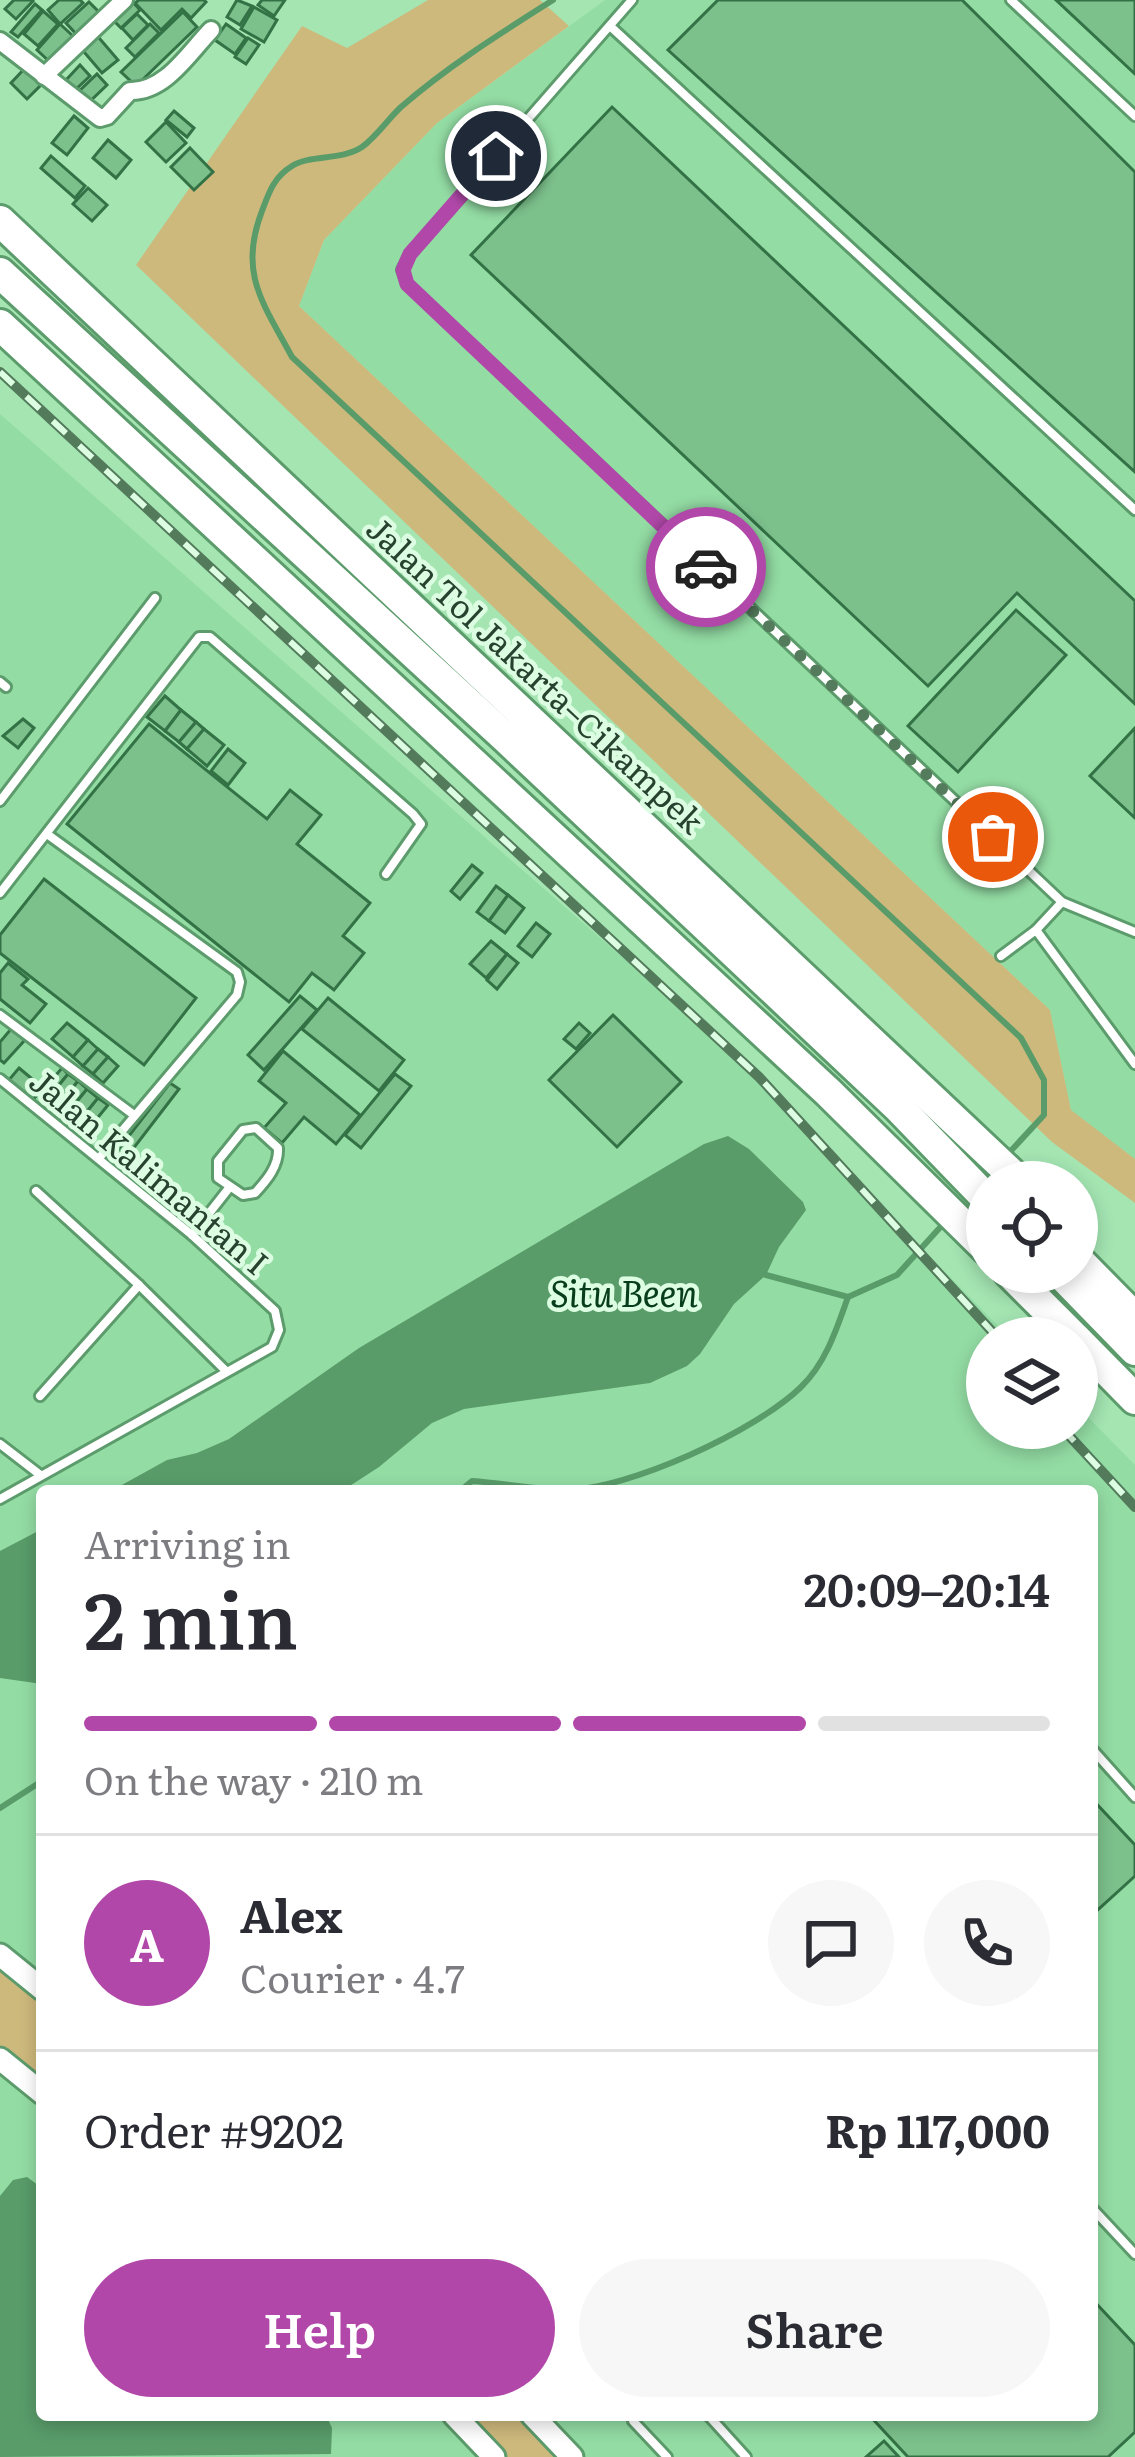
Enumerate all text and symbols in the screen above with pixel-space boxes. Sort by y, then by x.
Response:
pin [445,105,547,207]
icon: home [463,123,529,189]
street label: Jalan Tol Jakarta–Cikampek [357,503,717,844]
courier [646,507,766,627]
icon: car [673,534,739,600]
pin [942,786,1044,888]
icon: bag [960,804,1026,870]
street label: Jalan Kalimantan I [20,1055,281,1285]
map controls [966,1161,1098,1449]
button: locate [966,1161,1098,1293]
water label: Situ Been [550,1265,698,1318]
button: layers [966,1317,1098,1449]
text: Arriving in [84,1513,291,1571]
text: 20:09–20:14 [803,1554,1050,1621]
text: 2 min [84,1558,298,1674]
text: On the way · 210 m [84,1749,424,1807]
text: Alex [240,1880,342,1947]
button: chat [768,1880,894,2006]
button: phone [924,1880,1050,2006]
text: A [130,1909,164,1976]
text: Courier · 4.7 [240,1947,465,2005]
text: Order #9202 [84,2095,344,2162]
text: Rp 117,000 [825,2095,1050,2162]
button: Help [84,2259,555,2397]
button: Share [579,2259,1050,2397]

